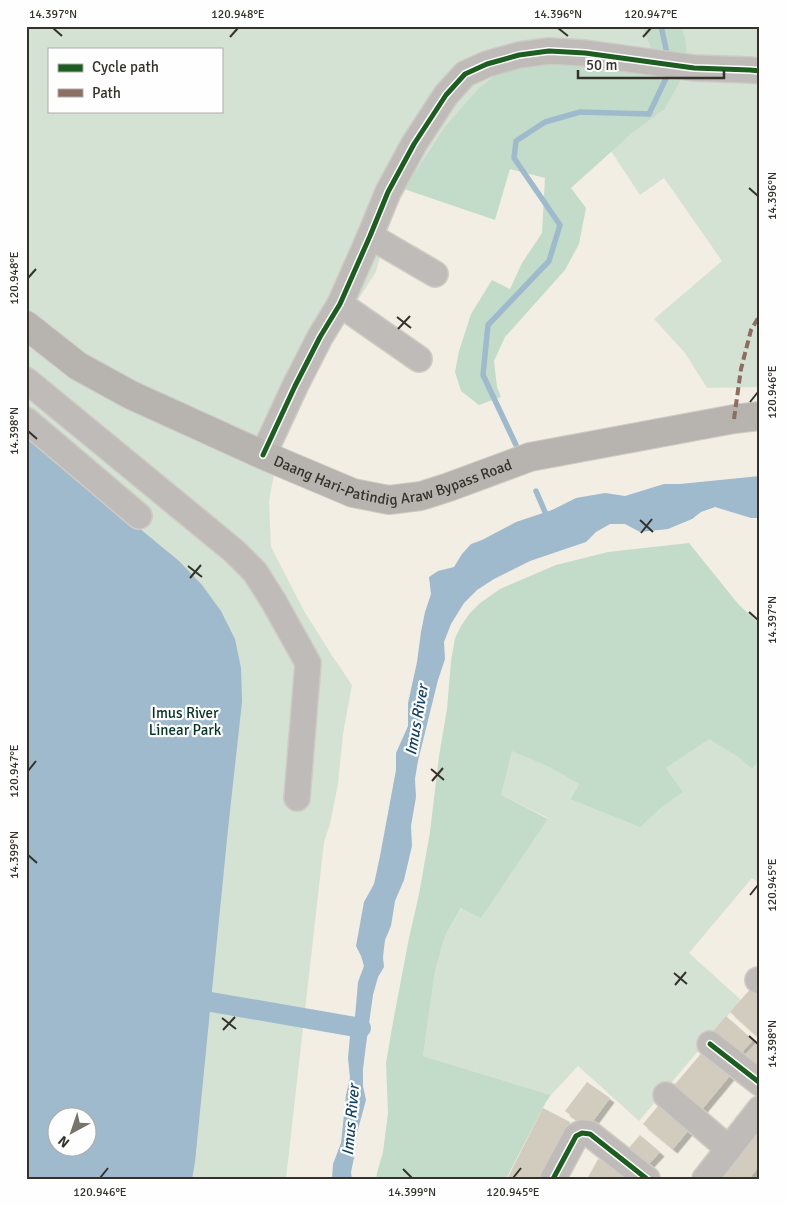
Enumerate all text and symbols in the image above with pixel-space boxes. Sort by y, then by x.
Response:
text: 14.397°N [29,7,77,22]
text: 120.948°E [211,7,265,22]
text: 14.396°N [534,7,582,22]
text: 120.947°E [624,7,678,22]
legend [48,48,222,112]
scale bar [578,48,725,80]
text: 50 m [586,56,617,74]
text: Cycle path [92,58,159,76]
text: Path [92,84,121,102]
text: 14.396°N [765,172,780,220]
text: 120.948°E [7,251,22,305]
text: 120.946°E [765,365,780,419]
text: 14.398°N [7,407,22,455]
street label: Daang Hari-Patindig Araw Bypass Road [267,448,517,470]
text: Daang Hari-Patindig Araw Bypass Road [271,452,514,509]
text: 14.397°N [765,596,780,644]
water label: Imus River [401,681,433,757]
park label: Imus River Linear Park [149,704,222,739]
text: 120.947°E [7,744,22,798]
text: 14.399°N [7,831,22,879]
text: 120.945°E [765,858,780,912]
text: 14.398°N [765,1020,780,1068]
water label: Imus River [338,1081,364,1156]
north arrow [48,1108,98,1158]
text: N [55,1132,73,1151]
text: 120.946°E [73,1185,127,1200]
text: 14.399°N [388,1185,436,1200]
text: 120.945°E [486,1185,540,1200]

